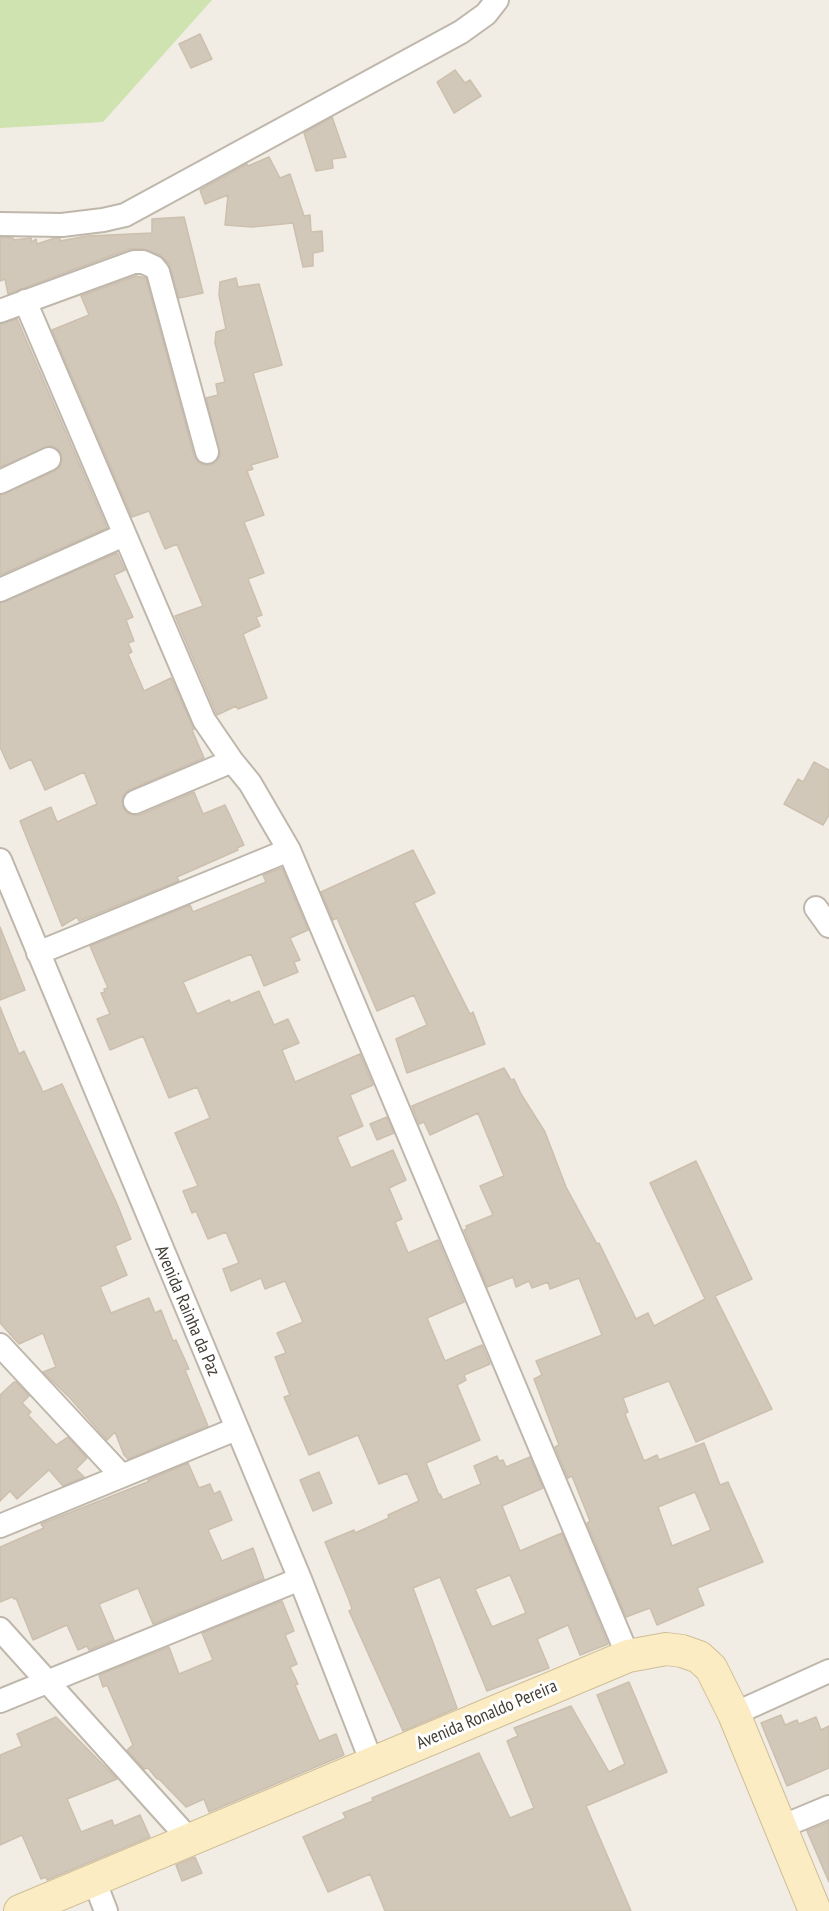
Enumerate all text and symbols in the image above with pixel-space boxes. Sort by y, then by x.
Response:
street label: Avenida Rainha da Paz [150,1242,224,1380]
street label: Avenida Ronaldo Pereira [413,1676,561,1754]

